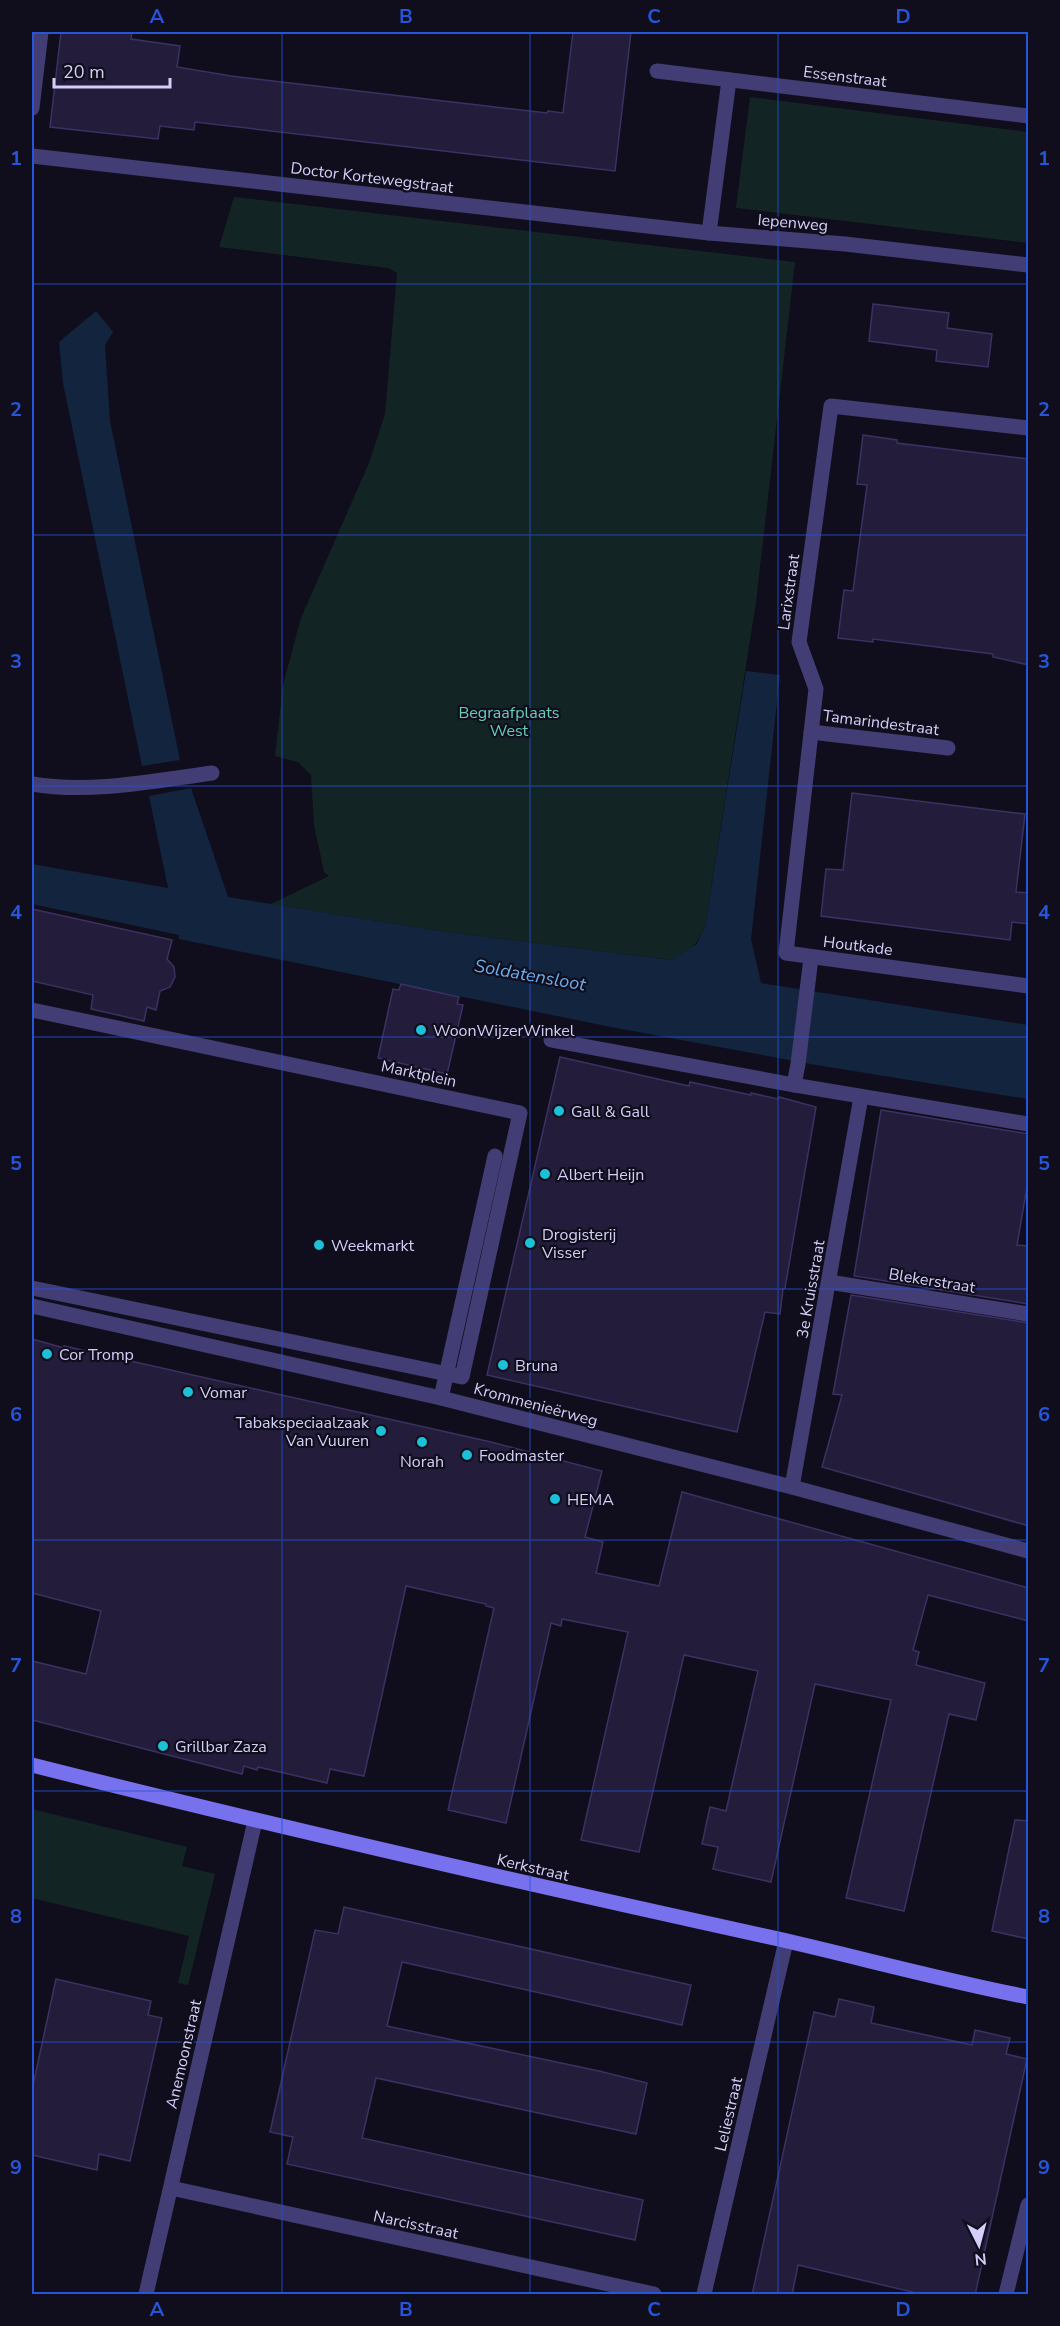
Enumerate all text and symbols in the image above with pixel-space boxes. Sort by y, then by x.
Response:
text: A [150,3,165,30]
text: B [399,3,413,30]
text: C [647,3,661,30]
text: D [895,3,911,30]
scale bar [54,51,170,89]
text: 20 m [63,60,105,84]
street label: Essenstraat [802,61,888,93]
text: 1 [10,145,22,172]
text: 1 [1038,145,1050,172]
street label: Doctor Kortewegstraat [289,157,455,199]
street label: Iepenweg [757,209,829,237]
text: 2 [10,396,22,423]
text: 2 [1038,396,1050,423]
street label: Larixstraat [773,552,805,631]
text: 3 [10,648,22,675]
text: 3 [1038,648,1050,675]
park label: Begraafplaats West [459,702,559,742]
street label: Tamarindestraat [822,705,941,741]
text: 4 [10,899,22,926]
text: 4 [1038,899,1050,926]
street label: Houtkade [822,931,894,961]
water label: Soldatensloot [473,953,588,997]
place label: WoonWijzerWinkel [433,1020,575,1042]
marker: WoonWijzerWinkel [414,1023,428,1037]
street label: Marktplein [379,1055,459,1093]
place label: Gall & Gall [571,1101,650,1123]
marker: Gall & Gall [552,1104,566,1118]
text: 5 [10,1150,22,1177]
text: 5 [1038,1150,1050,1177]
place label: Albert Heijn [557,1164,644,1186]
marker: Albert Heijn [538,1167,552,1181]
place label: Drogisterij Visser [541,1224,616,1264]
place label: Weekmarkt [331,1235,414,1257]
marker: Drogisterij Visser [523,1236,537,1250]
marker: Weekmarkt [312,1238,326,1252]
street label: 3e Kruisstraat [791,1238,831,1340]
street label: Blekerstraat [887,1263,977,1299]
place label: Cor Tromp [59,1344,134,1366]
marker: Cor Tromp [40,1347,54,1361]
place label: Bruna [515,1355,558,1377]
marker: Bruna [496,1358,510,1372]
street label: Krommenieërweg [471,1378,600,1432]
place label: Vomar [199,1382,247,1404]
marker: Vomar [181,1385,195,1399]
text: 6 [10,1401,22,1428]
text: 6 [1038,1401,1050,1428]
place label: Tabakspeciaalzaak Van Vuuren [236,1412,370,1452]
marker: Tabakspeciaalzaak Van Vuuren [374,1424,388,1438]
marker: Norah [415,1435,429,1449]
place label: Foodmaster [479,1445,564,1467]
marker: Foodmaster [460,1448,474,1462]
place label: Norah [400,1451,444,1473]
place label: HEMA [567,1489,614,1511]
marker: HEMA [548,1492,562,1506]
text: 7 [10,1652,22,1679]
text: 7 [1038,1652,1050,1679]
place label: Grillbar Zaza [175,1736,267,1758]
marker: Grillbar Zaza [156,1739,170,1753]
street label: Kerkstraat [495,1849,571,1887]
text: 8 [10,1903,22,1930]
text: 8 [1038,1903,1050,1930]
street label: Anemoonstraat [161,1997,207,2111]
street label: Leliestraat [710,2075,748,2153]
text: 9 [10,2154,22,2181]
text: 9 [1038,2154,1050,2181]
street label: Narcisstraat [371,2205,461,2245]
north arrow [949,2215,1009,2275]
text: N [973,2247,988,2270]
text: A [150,2296,165,2323]
text: B [399,2296,413,2323]
text: C [647,2296,661,2323]
text: D [895,2296,911,2323]

